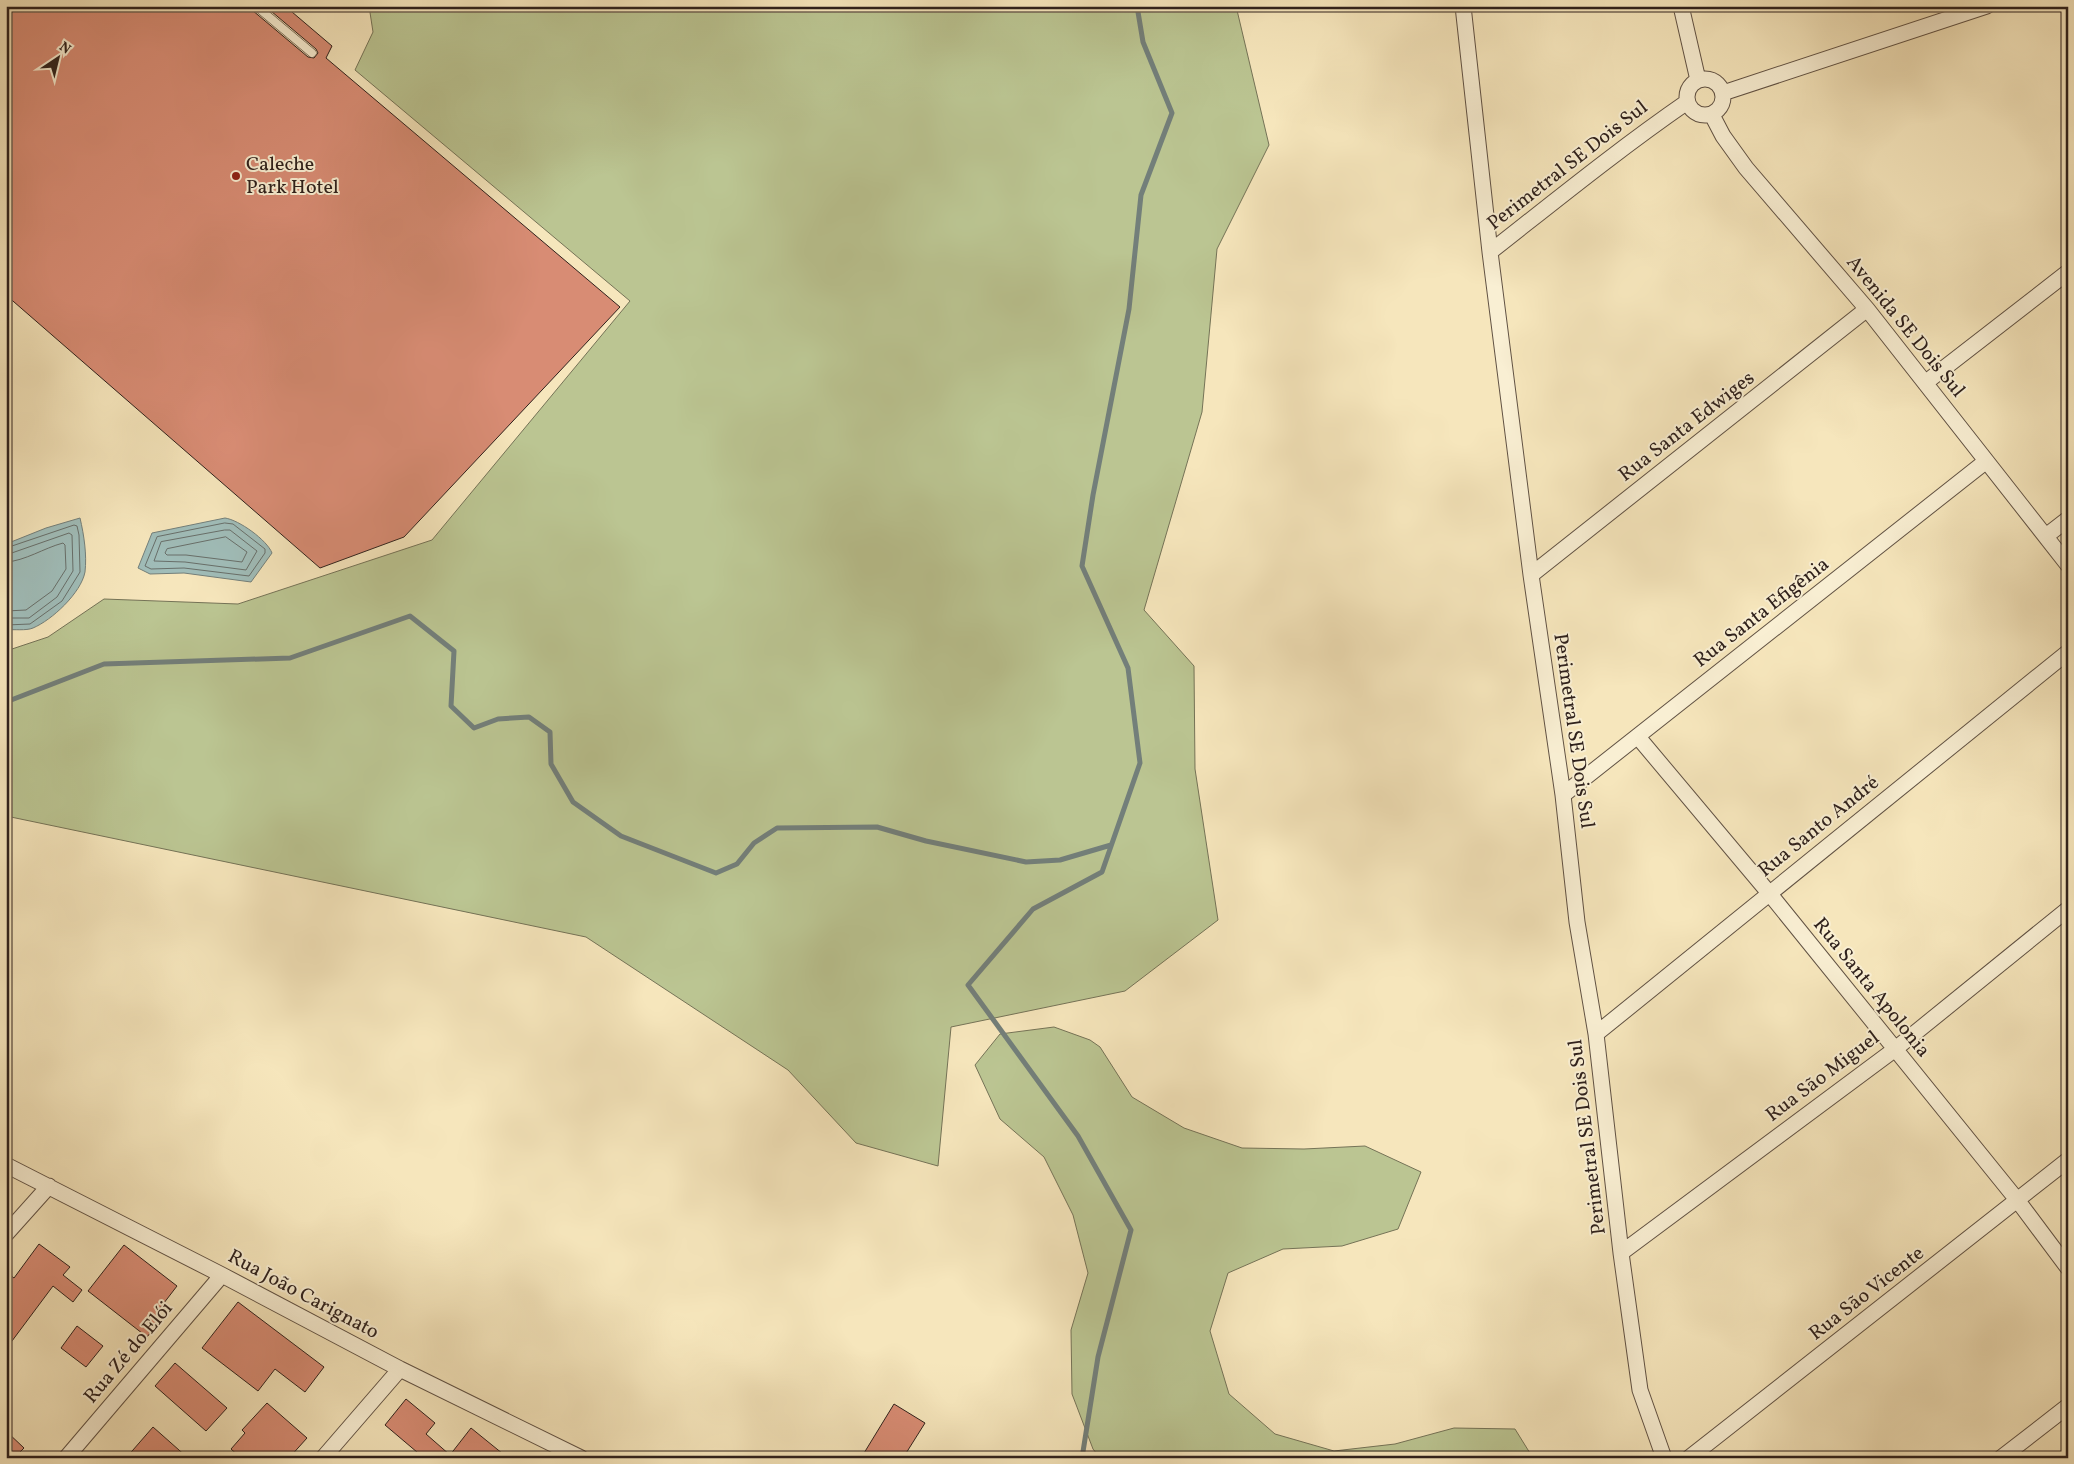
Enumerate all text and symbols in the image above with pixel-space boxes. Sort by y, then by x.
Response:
north arrow [32,32,82,82]
text: N [55,38,74,59]
street label: Perimetral SE Dois Sul [1482,94,1654,238]
place label: Caleche Park Hotel [246,151,339,202]
marker: Caleche Park Hotel [230,170,242,182]
street label: Avenida SE Dois Sul [1839,250,1971,404]
street label: Rua Santa Edwiges [1613,365,1761,489]
street label: Rua Santa Efigênia [1688,551,1836,675]
street label: Perimetral SE Dois Sul [1545,632,1601,830]
street label: Rua Santo André [1752,769,1886,885]
street label: Rua Santa Apolonia [1806,912,1936,1064]
street label: Rua São Miguel [1760,1025,1886,1129]
street label: Perimetral SE Dois Sul [1562,1038,1614,1236]
street label: Rua São Vicente [1803,1240,1931,1348]
street label: Rua João Carignato [223,1243,383,1347]
street label: Rua Zé do Elói [78,1296,180,1410]

